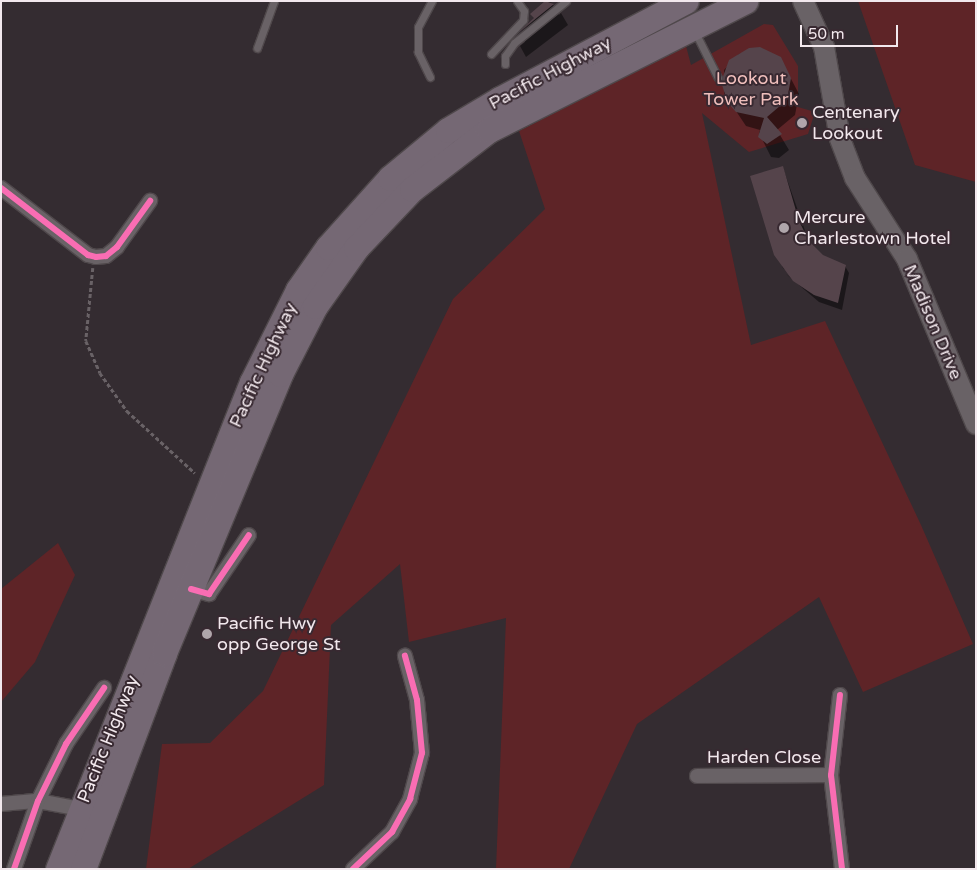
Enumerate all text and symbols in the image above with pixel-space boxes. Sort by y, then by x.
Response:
scale bar [802,15,900,47]
text: 50 m [808,25,845,43]
street label: Pacific Highway [485,32,615,114]
park label: Lookout Tower Park [704,68,798,110]
place label: Centenary Lookout [812,102,900,144]
marker: Centenary Lookout [796,117,808,129]
place label: Mercure Charlestown Hotel [794,207,951,250]
marker: Mercure Charlestown Hotel [778,222,790,234]
street label: Madison Drive [899,261,967,383]
street label: Pacific Highway [225,299,301,431]
place label: Pacific Hwy opp George St [217,613,341,656]
marker: Pacific Hwy opp George St [201,628,213,640]
street label: Pacific Highway [73,672,143,806]
street label: Harden Close [707,746,821,768]

